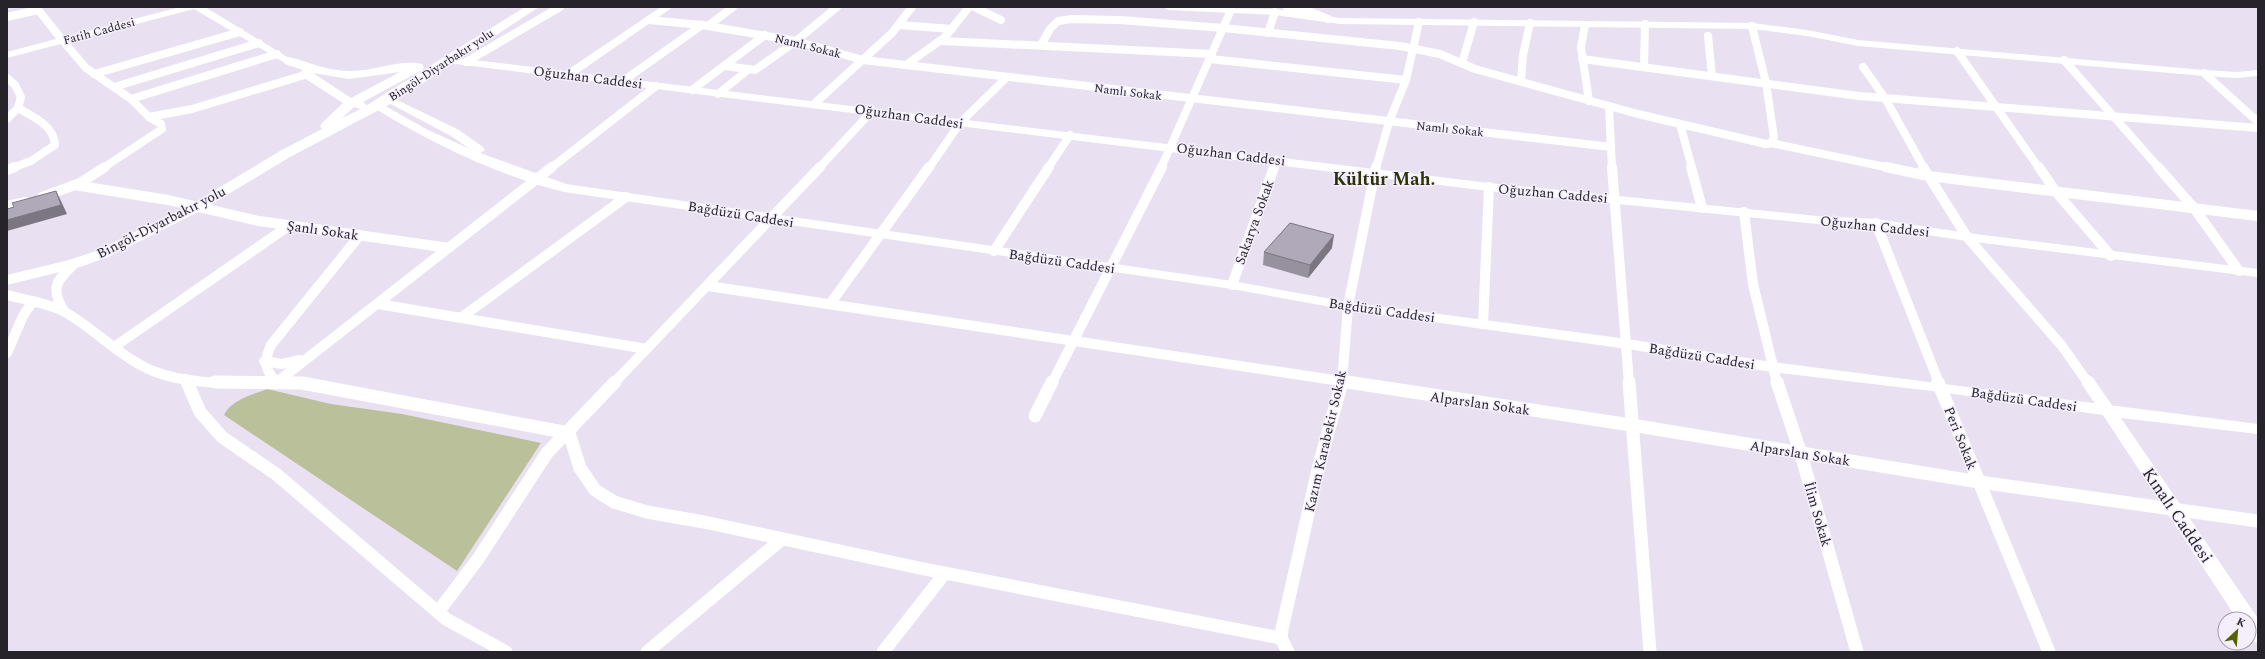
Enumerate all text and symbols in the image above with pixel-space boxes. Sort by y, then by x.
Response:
street label: Fatih Caddesi [61,13,137,50]
street label: Bingöl-Diyarbakır yolu [385,24,498,107]
street label: Namlı Sokak [773,29,843,64]
street label: Oğuzhan Caddesi [532,60,644,95]
street label: Namlı Sokak [1093,79,1163,106]
street label: Oğuzhan Caddesi [853,98,965,135]
street label: Namlı Sokak [1415,116,1485,143]
street label: Oğuzhan Caddesi [1175,137,1287,172]
district label: Kültür Mah. [1333,166,1435,193]
street label: Sakarya Sokak [1229,177,1280,268]
street label: Oğuzhan Caddesi [1497,178,1609,209]
street label: Bingöl-Diyarbakır yolu [93,181,230,264]
street label: Bağdüzü Caddesi [686,196,795,233]
street label: Oğuzhan Caddesi [1819,210,1931,243]
street label: Şanlı Sokak [286,215,360,246]
street label: Bağdüzü Caddesi [1007,244,1116,279]
street label: Bağdüzü Caddesi [1327,293,1436,328]
street label: Bağdüzü Caddesi [1647,338,1756,375]
street label: Kazım Karabekir Sokak [1299,368,1352,514]
street label: Bağdüzü Caddesi [1969,382,2078,417]
street label: Alparslan Sokak [1428,386,1532,421]
street label: Peri Sokak [1938,403,1983,473]
street label: Alparslan Sokak [1748,435,1852,472]
street label: Kınalı Caddesi [2135,462,2219,569]
street label: İlim Sokak [1798,479,1837,549]
north arrow [2217,611,2257,651]
text: K [2234,613,2249,632]

